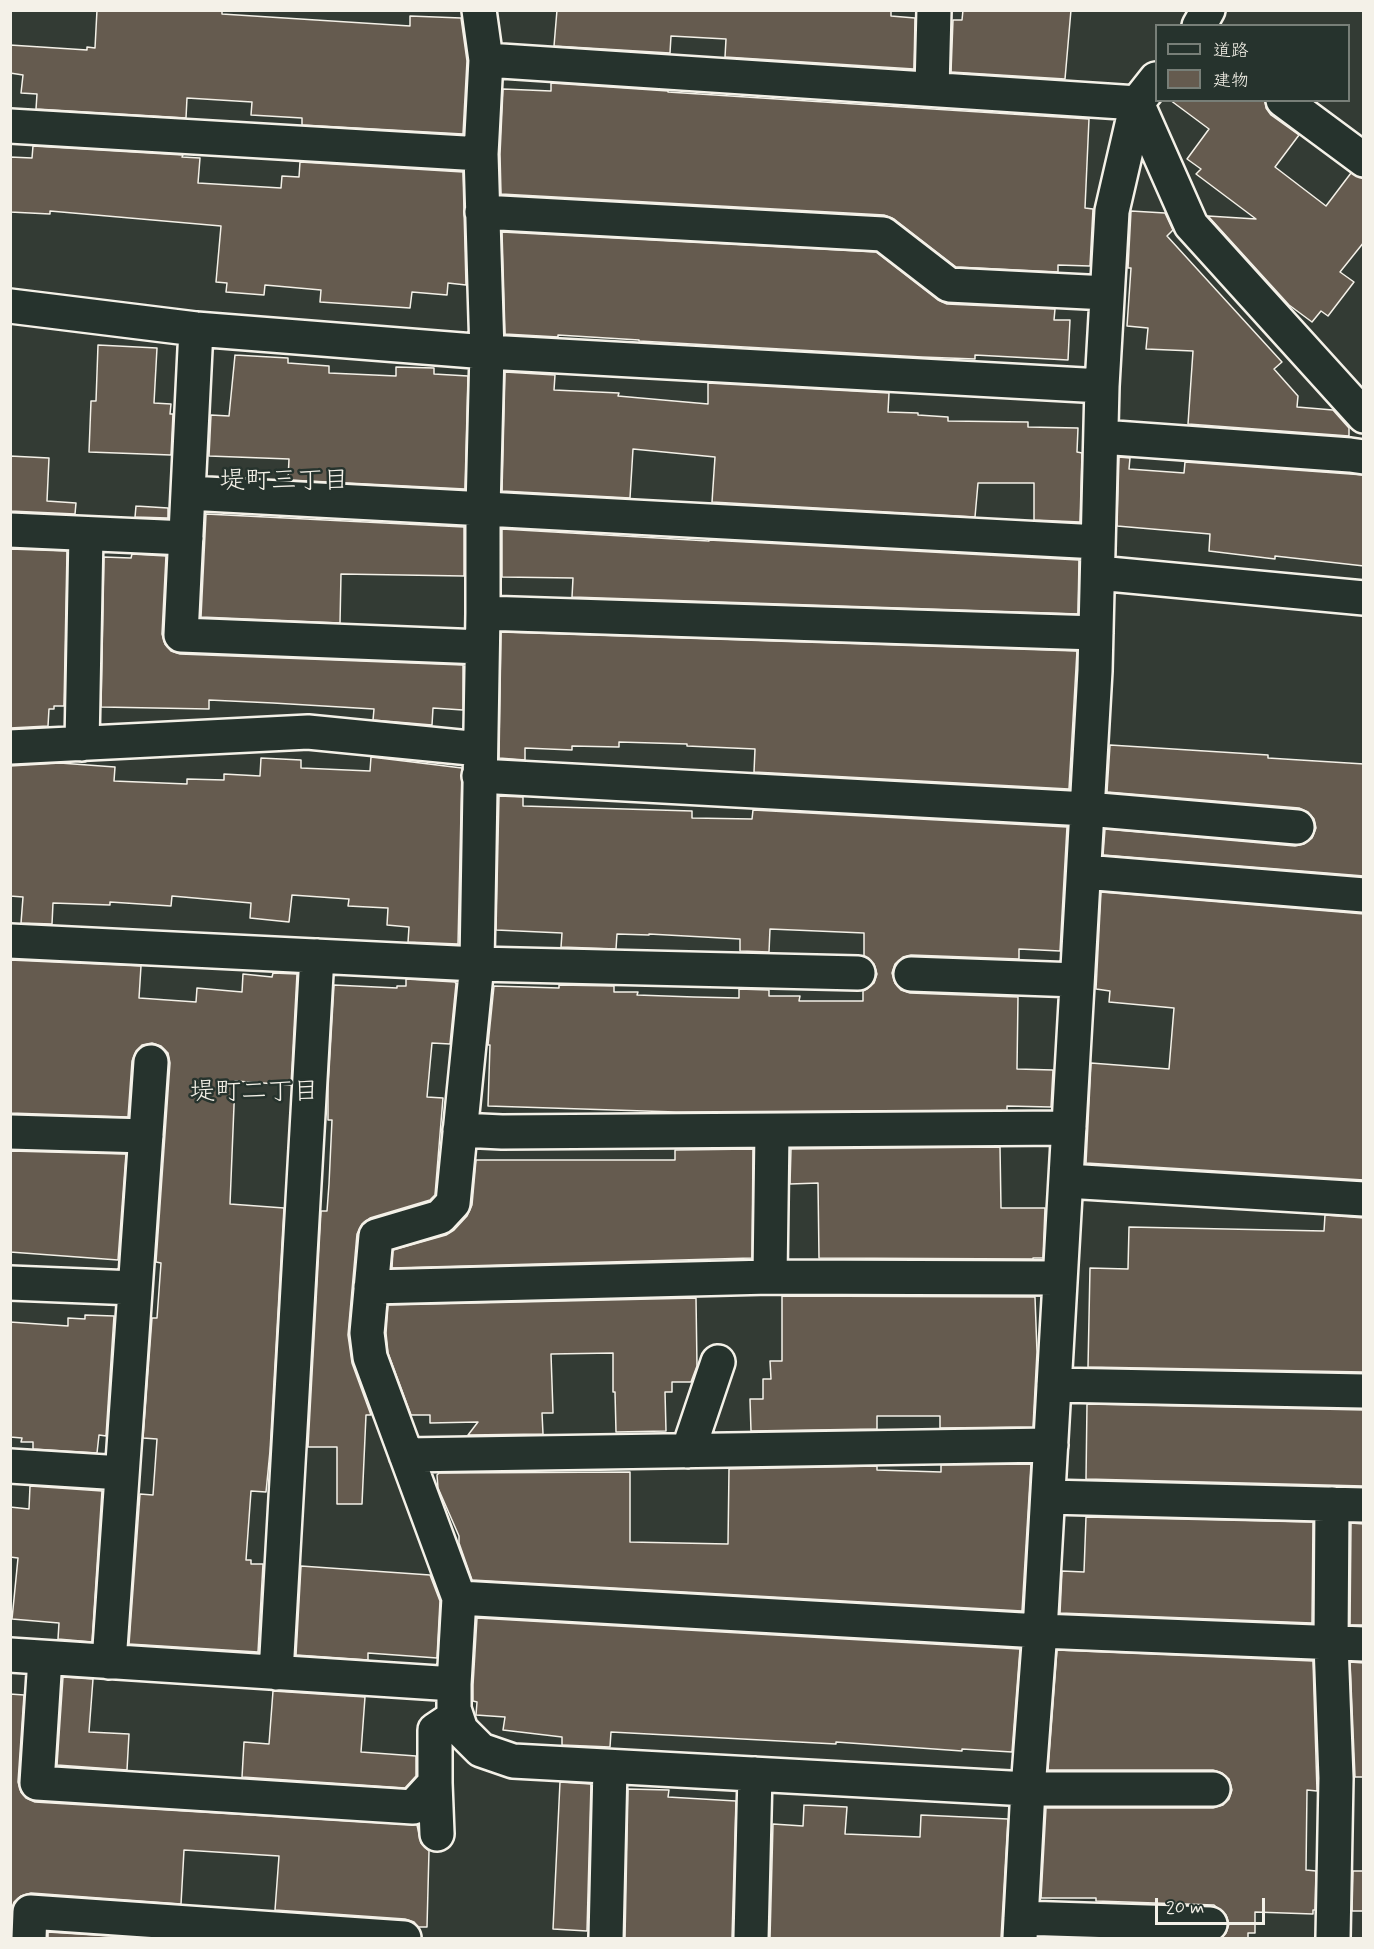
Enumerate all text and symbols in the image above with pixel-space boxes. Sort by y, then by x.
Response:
legend [1155,24,1350,102]
text: 道路 [1213,39,1249,63]
text: 建物 [1213,69,1249,93]
district label: 堤町三丁目 [219,467,349,499]
district label: 堤町二丁目 [189,1078,319,1110]
scale bar [1158,1886,1268,1924]
text: 20 m [1166,1896,1204,1920]

